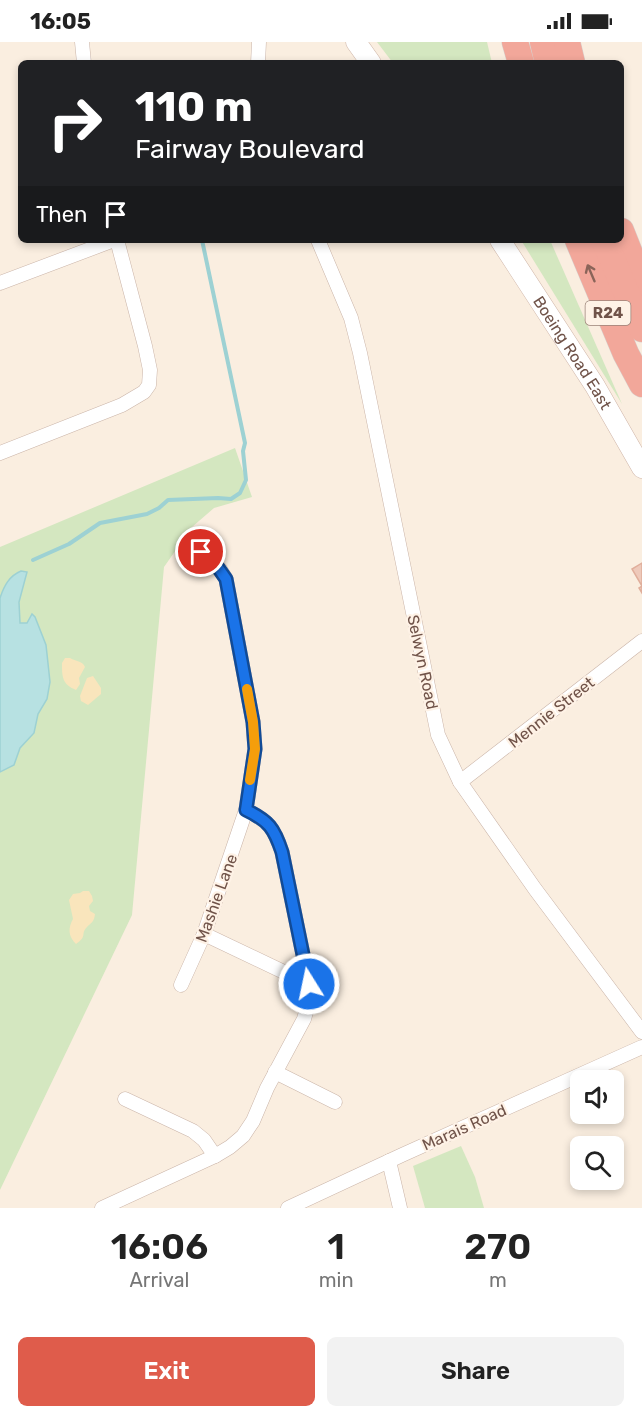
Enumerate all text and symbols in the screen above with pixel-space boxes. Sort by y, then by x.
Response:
text: 16:05 [30,8,91,35]
text: 110 m [135,82,253,132]
icon: right [36,84,114,162]
text: Fairway Boulevard [135,133,365,165]
icon: arrive [99,198,132,231]
text: Then [36,201,87,228]
one-way arrow [585,265,596,283]
street label: Boeing Road East [529,293,615,413]
road number: R24 [586,301,630,325]
pin [175,526,226,577]
icon: arrive [184,535,217,568]
street label: Selwyn Road [403,613,442,711]
street label: Mennie Street [504,673,598,752]
street label: Mashie Lane [192,851,241,945]
position arrow [277,952,341,1016]
map controls [570,1070,624,1190]
button: sound [570,1070,624,1124]
street label: Marais Road [419,1100,509,1154]
button: search [570,1136,624,1190]
text: 16:06 [111,1225,208,1268]
text: 1 [328,1225,345,1268]
text: 270 [464,1225,531,1268]
text: Arrival [129,1268,189,1292]
text: min [319,1268,354,1292]
text: m [489,1268,507,1292]
button: Exit [18,1337,315,1406]
button: Share [327,1337,624,1406]

